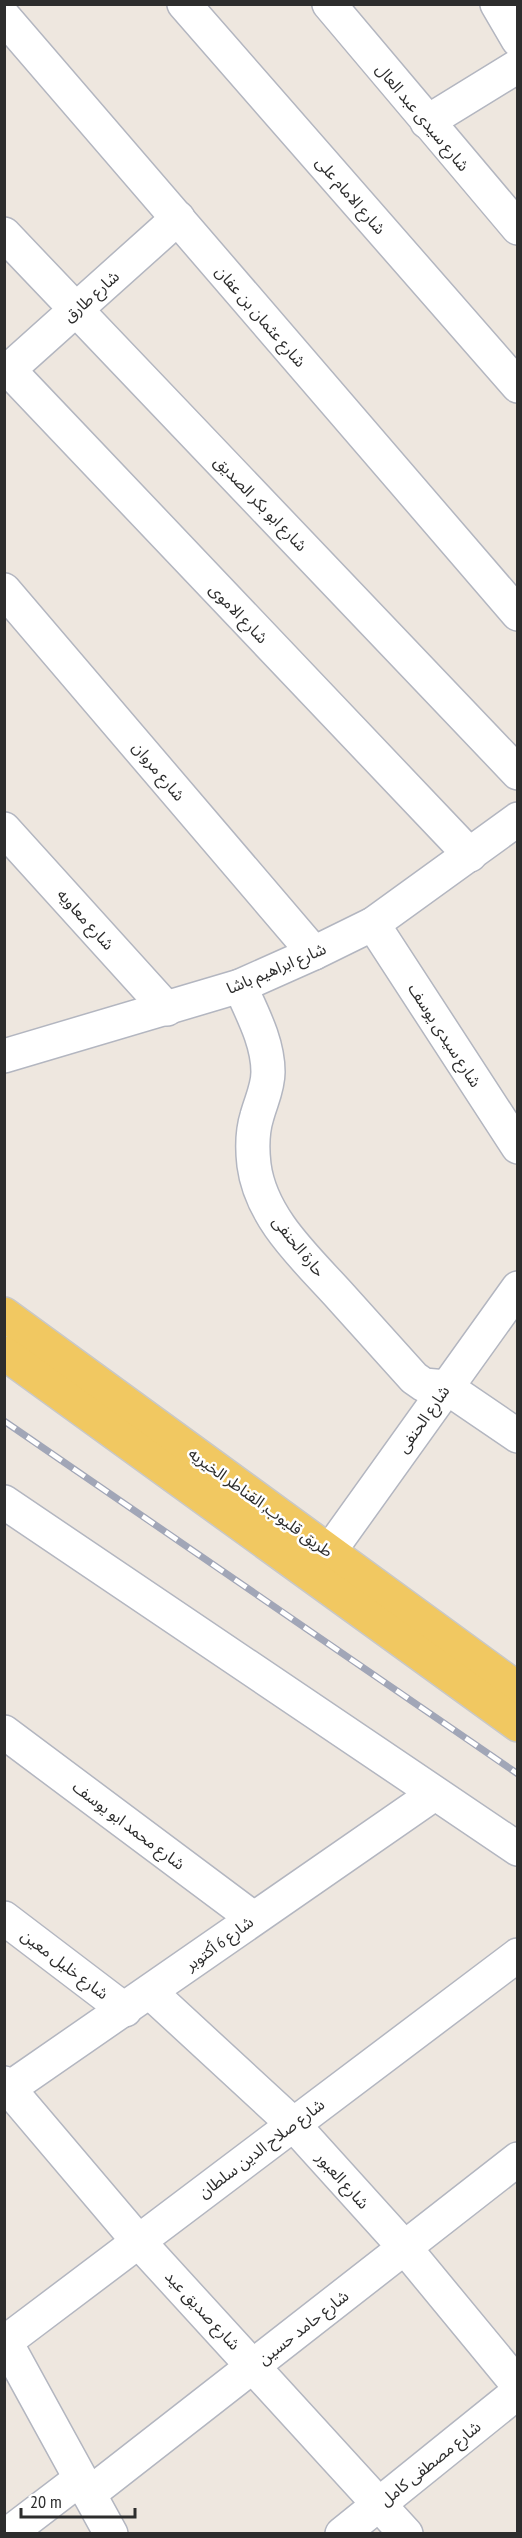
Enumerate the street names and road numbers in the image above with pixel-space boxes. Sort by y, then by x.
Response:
street label: شارع سيدى عبد العال [370,59,474,177]
street label: شارع الامام على [310,152,390,240]
street label: شارع عثمان بن عفان [209,261,310,373]
street label: شارع طارق [59,266,125,328]
street label: شارع ابو بكر الصديق [208,451,312,557]
street label: شارع الاموى [203,579,273,649]
street label: شارع مروان [126,737,190,807]
street label: شارع معاويه [51,884,119,956]
street label: شارع ابراهيم باشا [223,938,330,1001]
street label: شارع سيدى يوسف [402,979,486,1092]
street label: حارة الحنفى [268,1212,330,1280]
street label: شارع الحنفى [392,1381,456,1458]
street label: طريق قليوب, القناطر الخيريه [184,1443,337,1562]
street label: شارع محمد ابو يوسف [67,1776,189,1876]
street label: شارع 6 أكتوبر [180,1911,259,1978]
street label: شارع خليل معين [16,1925,113,2006]
street label: شارع صلاح الدين سلطان [194,2094,330,2204]
street label: شارع العبور [309,2147,374,2215]
street label: شارع صديق عيد [159,2266,245,2356]
street label: شارع حامد حسين [254,2285,354,2371]
street label: شارع مصطفى كامل [376,2416,486,2512]

